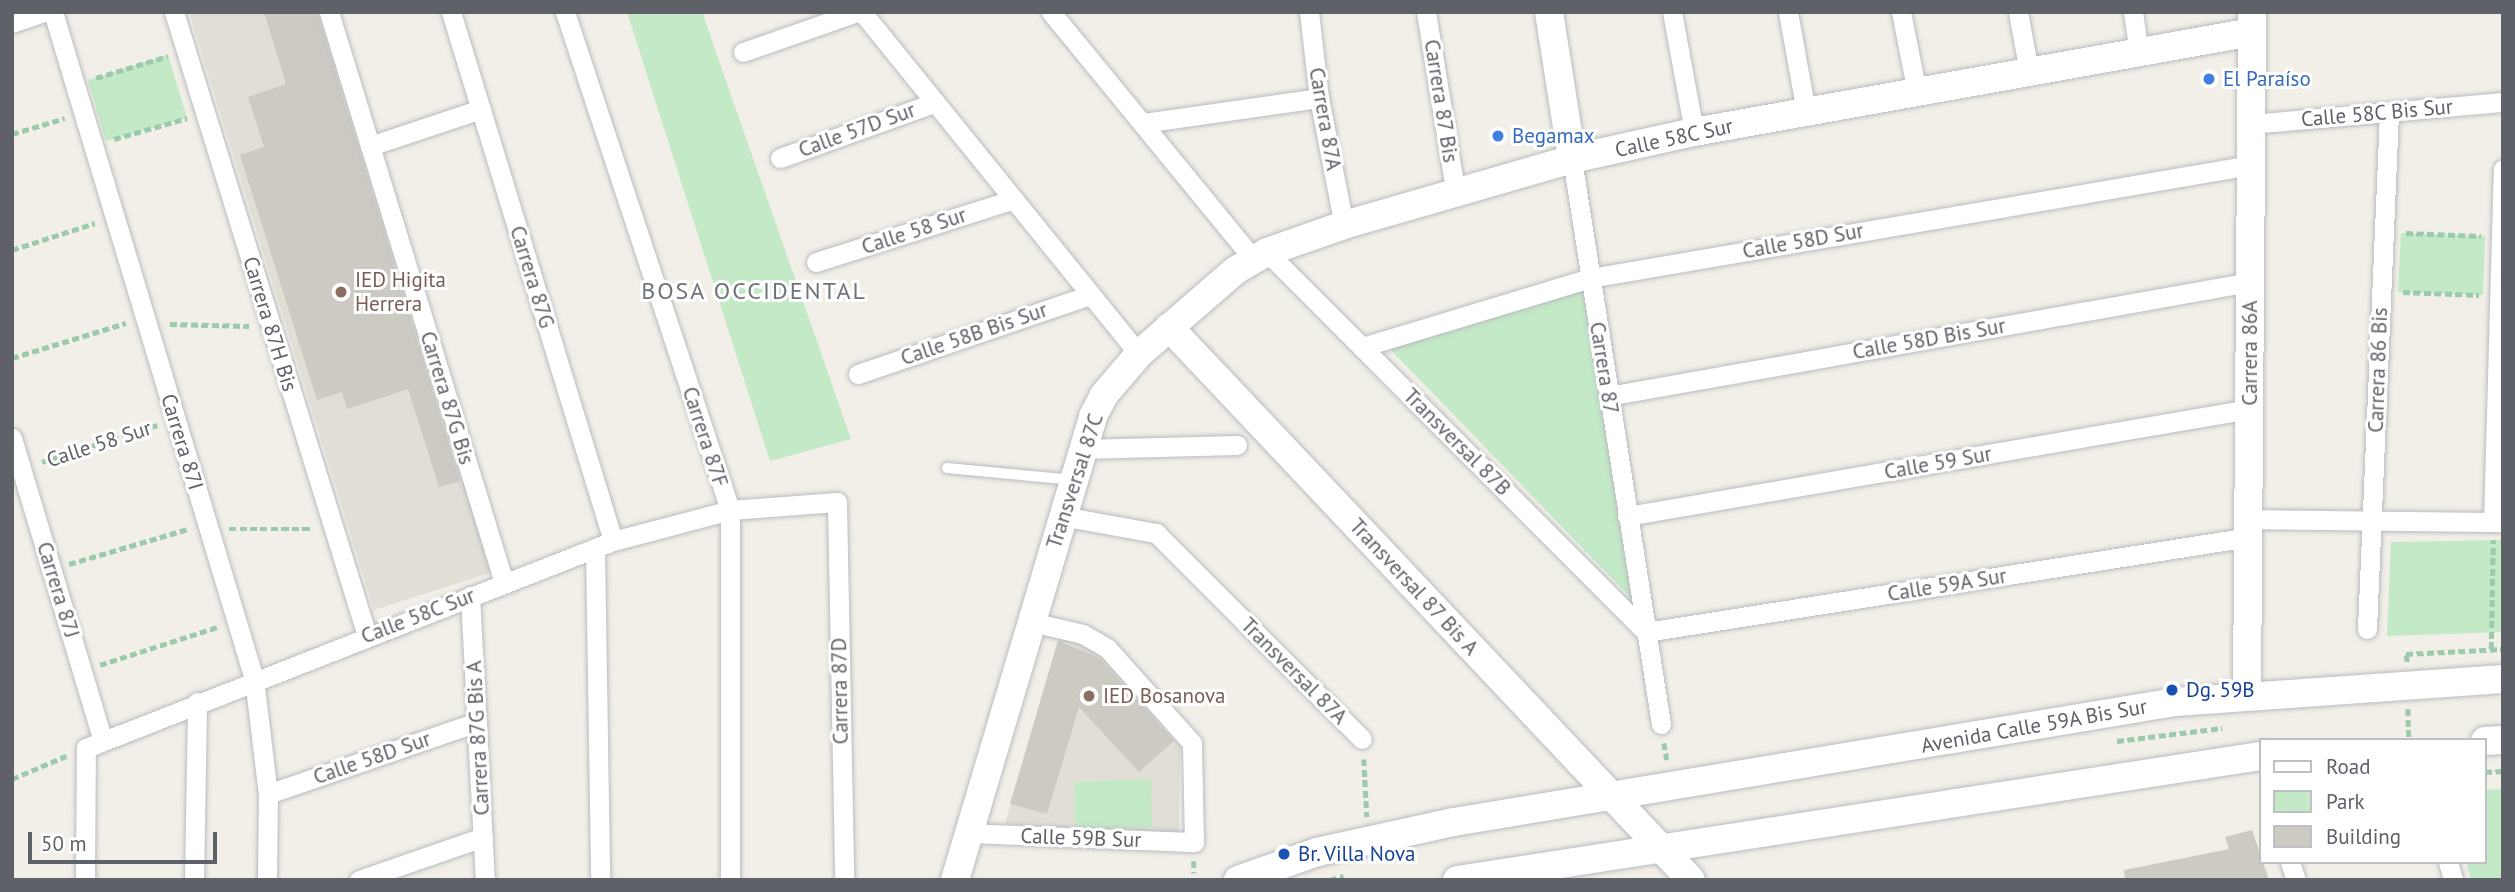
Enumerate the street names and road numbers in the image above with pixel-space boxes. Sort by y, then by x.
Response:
street label: Carrera 87 Bis [1419,37,1463,165]
street label: Carrera 87A [1304,66,1346,172]
street label: Calle 58C Bis Sur [2300,94,2454,132]
street label: Calle 57D Sur [795,97,919,163]
street label: Calle 58C Sur [1612,113,1736,163]
street label: Calle 58 Sur [858,202,970,260]
street label: Calle 58D Sur [1741,218,1865,264]
street label: Carrera 87G [505,223,559,331]
street label: Carrera 87H Bis [238,254,302,394]
street label: Calle 58B Bis Sur [897,297,1051,371]
street label: Carrera 86A [2237,300,2263,406]
street label: Carrera 86 Bis [2363,307,2393,433]
street label: Calle 58D Bis Sur [1851,313,2007,365]
street label: Carrera 87 [1584,320,1624,416]
street label: Carrera 87G Bis [415,328,479,468]
street label: Transversal 87B [1398,383,1516,501]
street label: Carrera 87F [677,384,733,490]
street label: Carrera 87I [155,391,209,493]
street label: Transversal 87C [1041,410,1109,552]
street label: Calle 58 Sur [43,415,155,473]
street label: Calle 59 Sur [1882,441,1994,485]
street label: Transversal 87 Bis A [1344,513,1484,661]
street label: Carrera 87J [31,539,85,641]
street label: Calle 59A Sur [1885,563,2009,607]
street label: Calle 58C Sur [357,583,479,649]
street label: Transversal 87A [1236,613,1352,729]
street label: Carrera 87D [826,637,854,745]
street label: Carrera 87G Bis A [461,660,495,816]
street label: Avenida Calle 59A Bis Sur [1919,694,2149,758]
street label: Calle 58D Sur [310,726,434,790]
street label: Calle 59B Sur [1020,823,1142,853]

